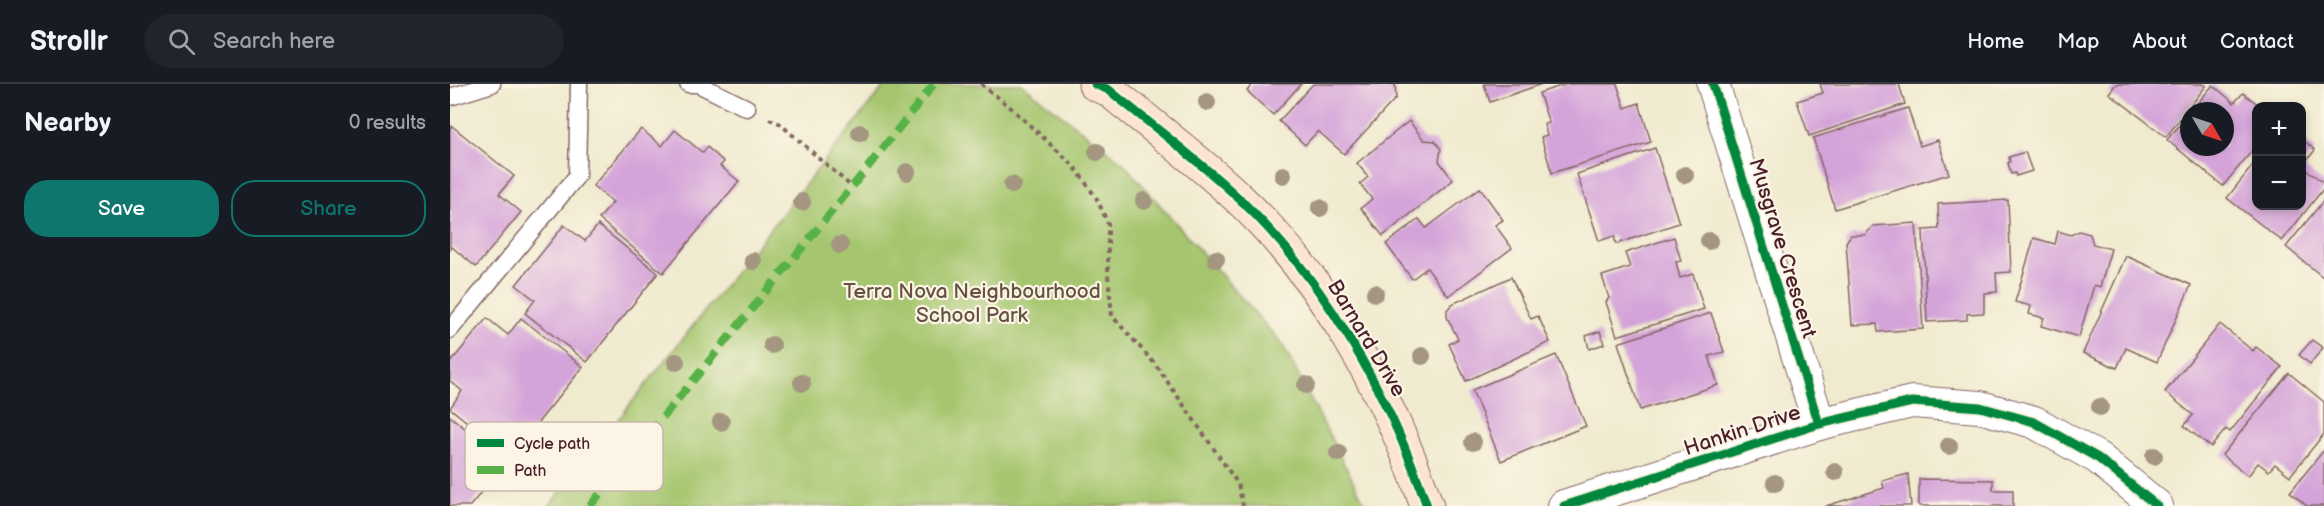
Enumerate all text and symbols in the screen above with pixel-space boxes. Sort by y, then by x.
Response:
search box [144,14,564,68]
text: Strollr [30,25,108,58]
icon: search [165,25,198,58]
text: Search here [213,28,335,55]
text: Home [1967,29,2024,54]
text: Map [2057,29,2099,54]
text: About [2132,29,2187,54]
text: Contact [2220,29,2294,54]
north arrow [2180,102,2234,156]
map controls [2252,102,2306,210]
button: + [2252,102,2306,156]
text: Nearby [24,108,111,139]
text: 0 results [349,111,426,135]
street label: Musgrave Crescent [1743,155,1822,341]
button: − [2252,156,2306,210]
button: Save [24,180,219,237]
button: Share [231,180,426,237]
street label: Barnard Drive [1322,275,1411,401]
park label: Terra Nova Neighbourhood School Park [843,279,1101,328]
street label: Hankin Drive [1681,400,1804,461]
legend [465,422,663,491]
text: Cycle path [514,435,590,454]
text: Path [514,462,546,481]

